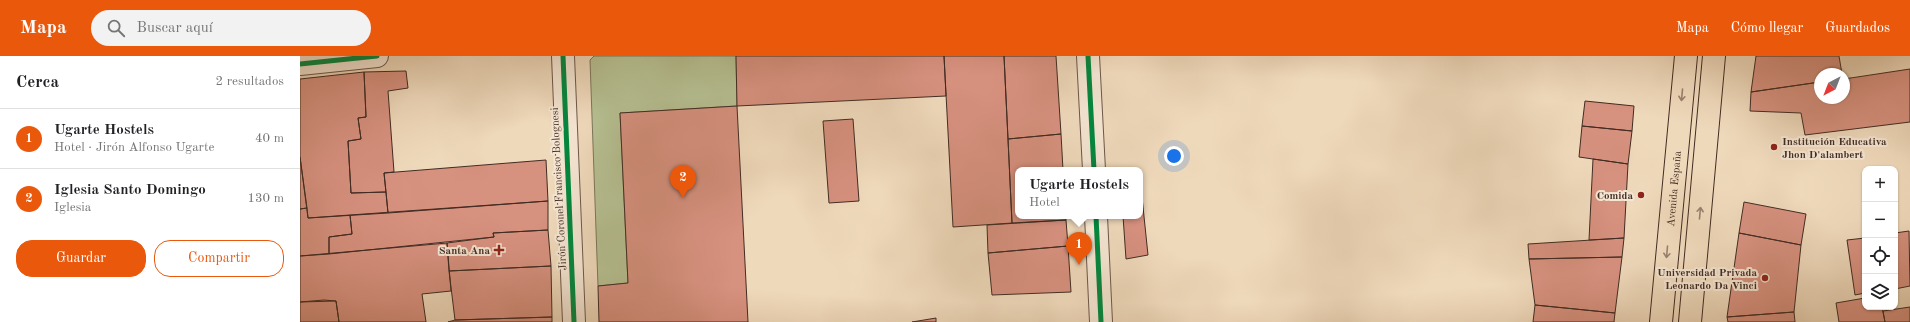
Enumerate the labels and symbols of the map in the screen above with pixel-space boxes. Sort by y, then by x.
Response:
north arrow [1814,68,1850,104]
one-way arrow [1679,88,1686,101]
street label: Jirón Coronel Francisco Bolognesi [550,107,569,271]
place label: Institución Educativa Jhon D'alambert [1782,137,1887,161]
marker: Institución Educativa Jhon D'alambert [1769,142,1779,152]
your location [1164,146,1184,166]
street label: Avenida España [1666,150,1684,227]
pin: 2 [670,165,696,198]
marker: Comida [1636,190,1646,200]
place label: Comida [1597,191,1633,202]
one-way arrow [1696,207,1703,220]
pin: 1 [1066,232,1092,265]
marker: Santa Ana [493,244,505,256]
one-way arrow [1664,245,1671,258]
place label: Santa Ana [439,246,490,257]
place label: Universidad Privada Leonardo Da Vinci [1657,268,1757,292]
marker: Universidad Privada Leonardo Da Vinci [1760,273,1770,283]

